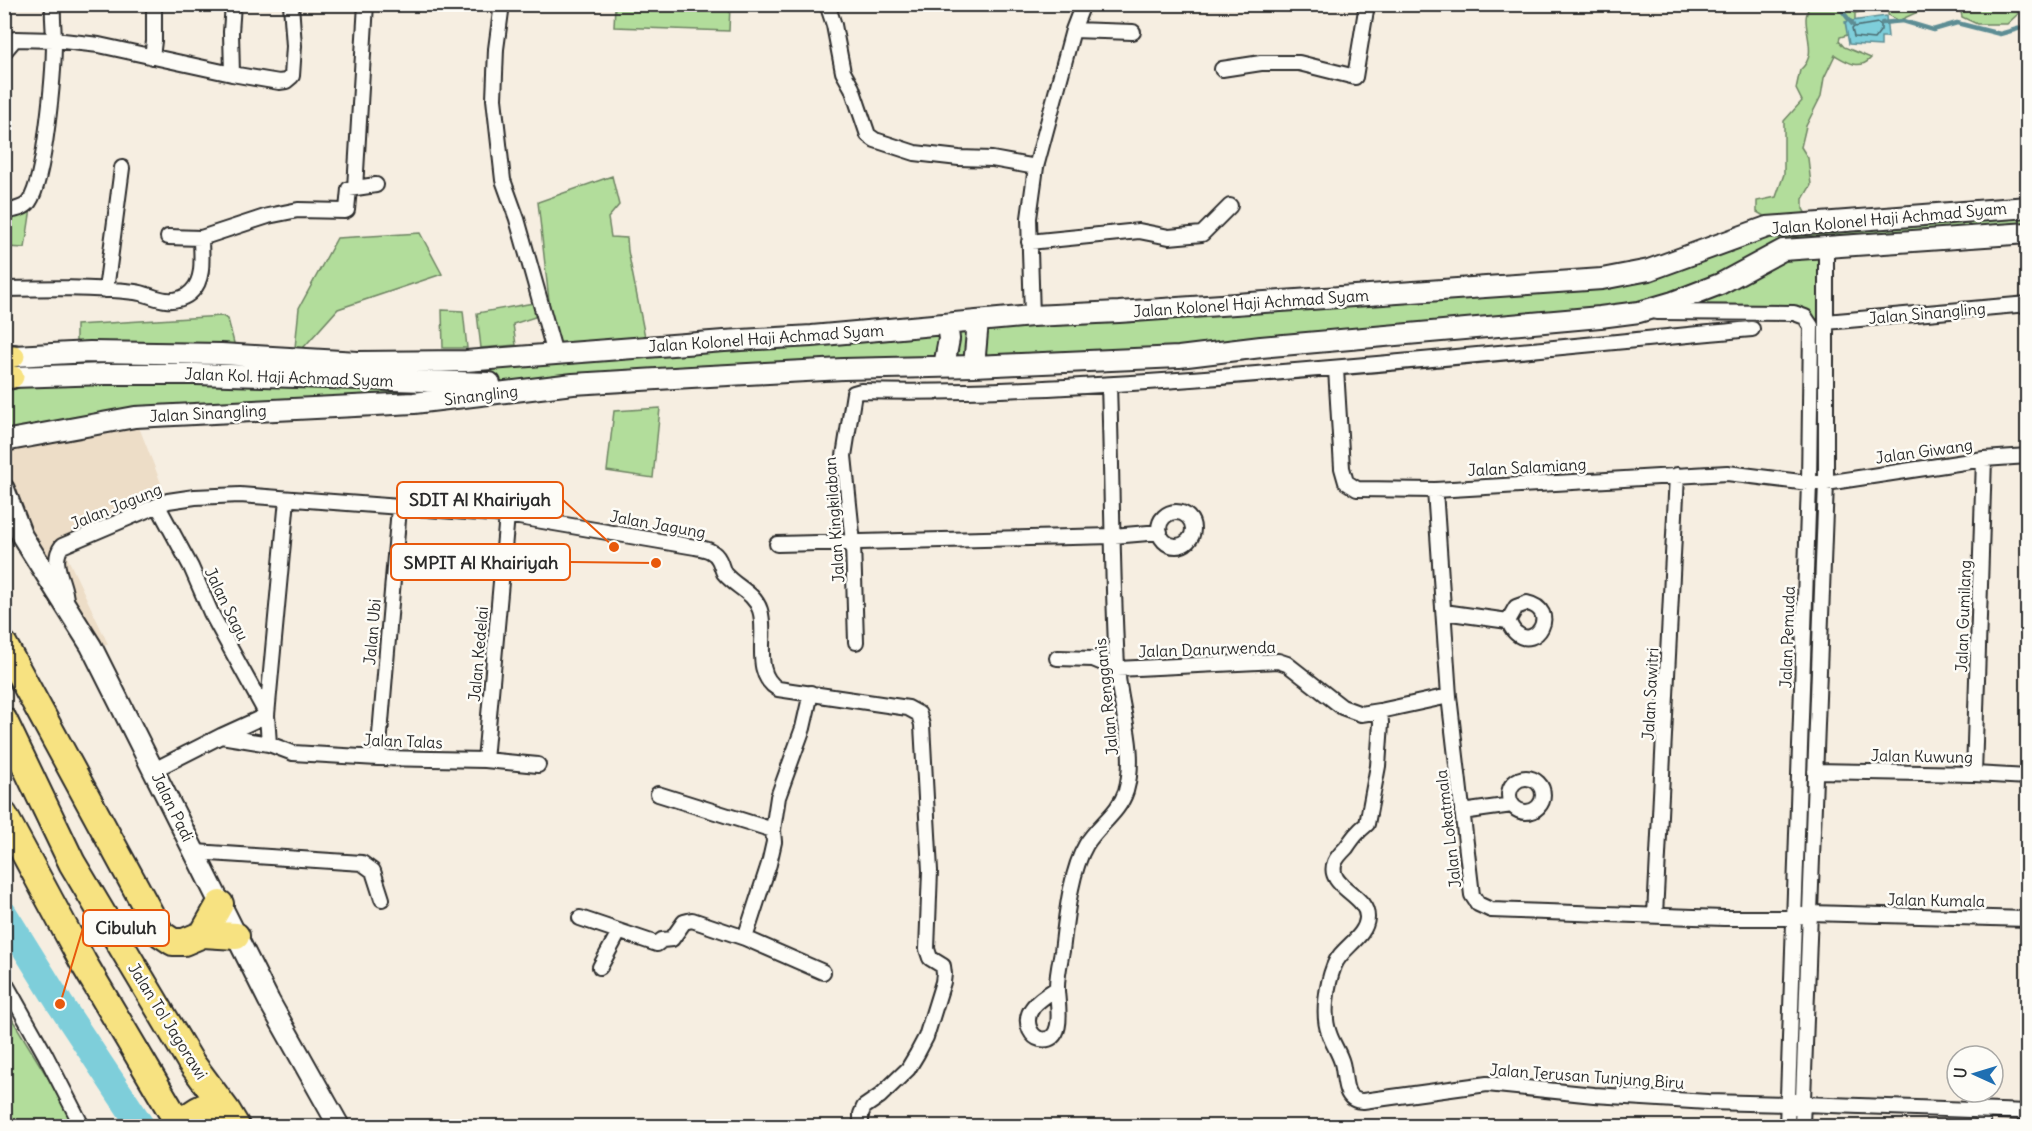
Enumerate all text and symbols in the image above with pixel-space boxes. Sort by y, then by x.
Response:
street label: Jalan Kolonel Haji Achmad Syam [1770,198,2008,238]
street label: Jalan Kolonel Haji Achmad Syam [1132,285,1370,321]
street label: Jalan Sinangling [1868,298,1986,328]
street label: Jalan Kolonel Haji Achmad Syam [647,320,885,356]
street label: Jalan Kol. Haji Achmad Syam [184,363,394,391]
street label: Sinangling [443,381,519,409]
street label: Jalan Sinangling [149,400,267,426]
street label: Jalan Giwang [1874,434,1974,468]
street label: Jalan Salamiang [1467,454,1587,480]
street label: Jalan Kingkilaban [820,456,848,584]
street label: Jalan Jagung [67,479,165,533]
callout: SDIT Al Khairiyah [397,482,563,518]
text: SDIT Al Khairiyah [409,488,552,511]
street label: Jalan Jagung [609,506,707,542]
callout: SMPIT Al Khairiyah [391,544,570,580]
text: SMPIT Al Khairiyah [404,551,559,574]
street label: Jalan Gumilang [1951,559,1975,673]
street label: Jalan Sagu [201,564,253,644]
street label: Jalan Pemuda [1775,585,1799,689]
street label: Jalan Ubi [359,598,385,666]
street label: Jalan Kedelai [464,606,492,702]
street label: Jalan Rengganis [1090,637,1122,757]
street label: Jalan Danurwenda [1138,637,1276,661]
street label: Jalan Sawitri [1638,647,1662,741]
street label: Jalan Talas [363,730,443,752]
street label: Jalan Kuwung [1871,745,1973,767]
street label: Jalan Padi [148,769,198,845]
street label: Jalan Lokatmala [1431,769,1465,889]
street label: Jalan Kumala [1887,889,1985,911]
callout: Cibuluh [83,910,169,946]
text: Cibuluh [95,916,157,939]
street label: Jalan Tol Jagorawi [124,959,212,1083]
north arrow [1945,1044,2005,1104]
street label: Jalan Terusan Tunjung Biru [1489,1059,1685,1093]
text: U [1950,1067,1970,1079]

